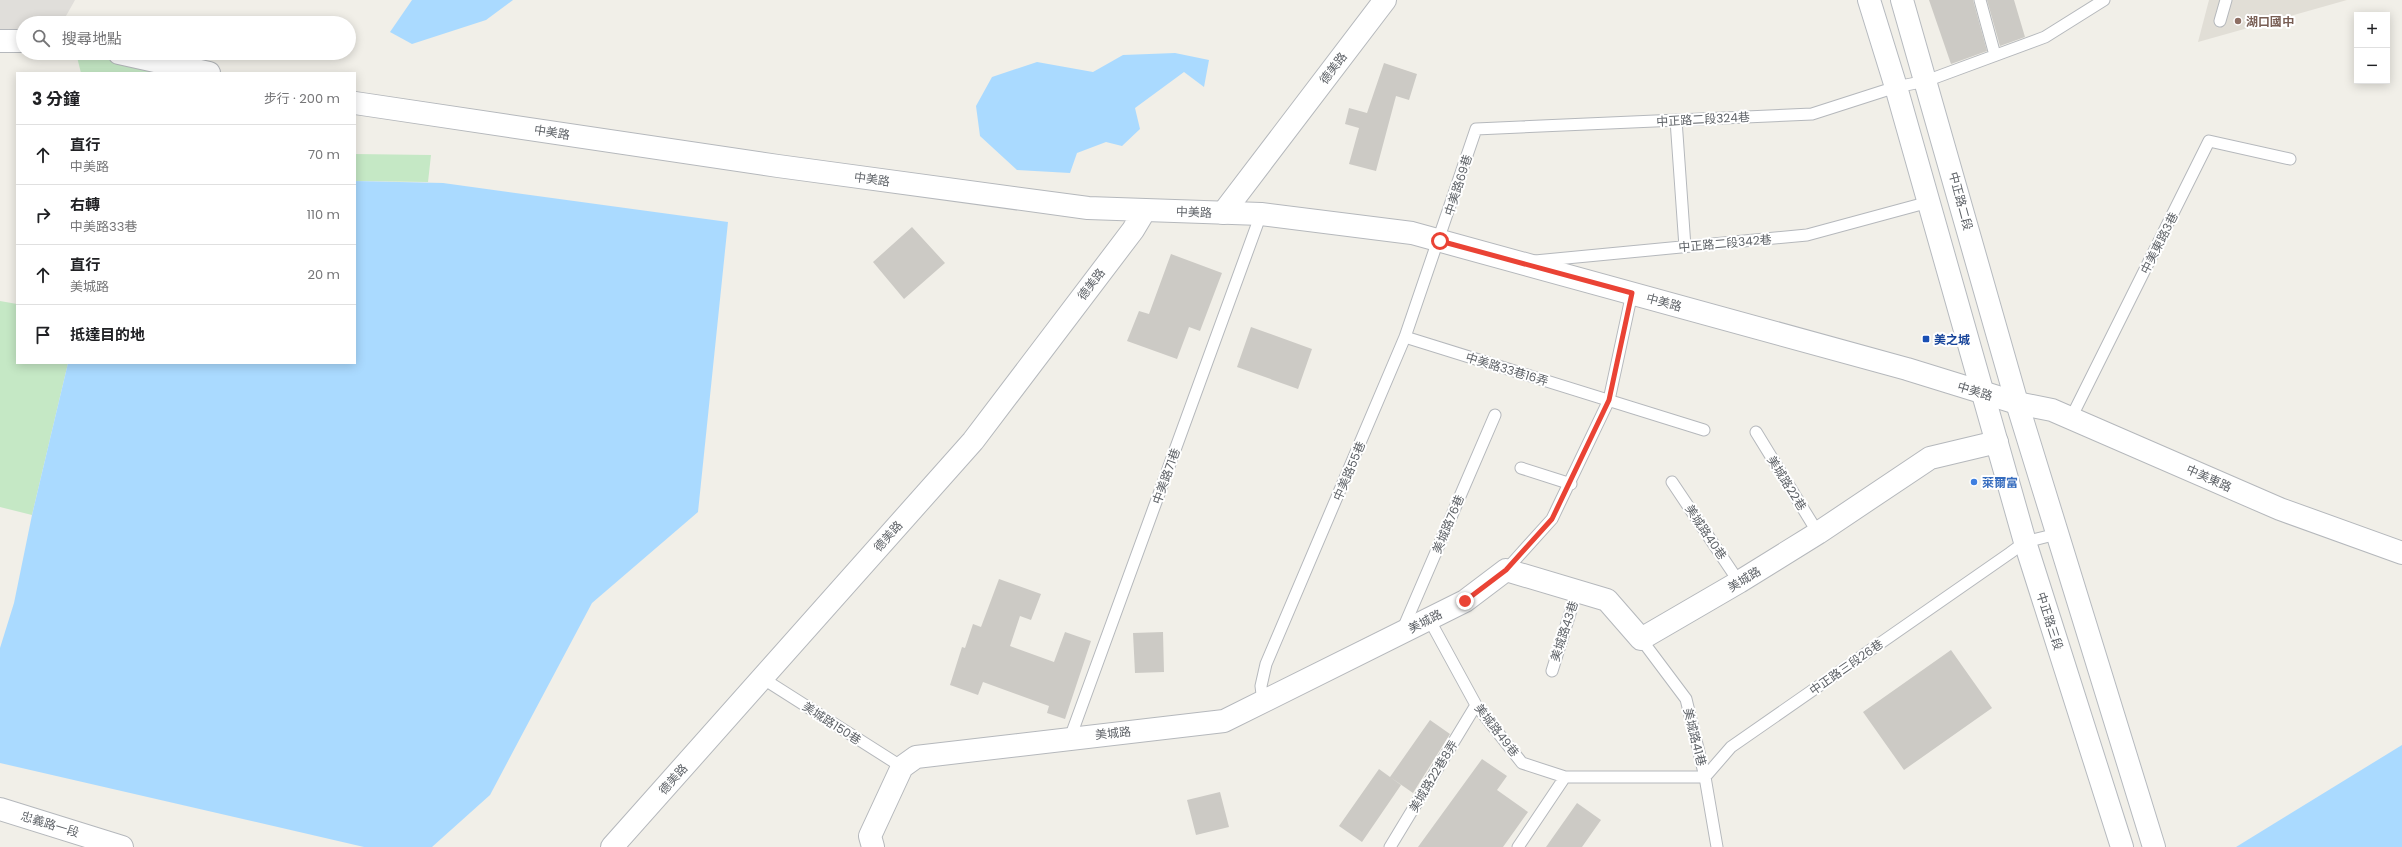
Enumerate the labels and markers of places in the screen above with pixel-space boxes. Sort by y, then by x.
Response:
place label: 湖口國中 [2246,13,2294,30]
marker: 湖口國中 [2233,16,2243,26]
place label: 美之城 [1934,331,1970,348]
marker: 美之城 [1921,334,1931,344]
place label: 萊爾富 [1982,474,2018,491]
marker: 萊爾富 [1969,477,1979,487]

